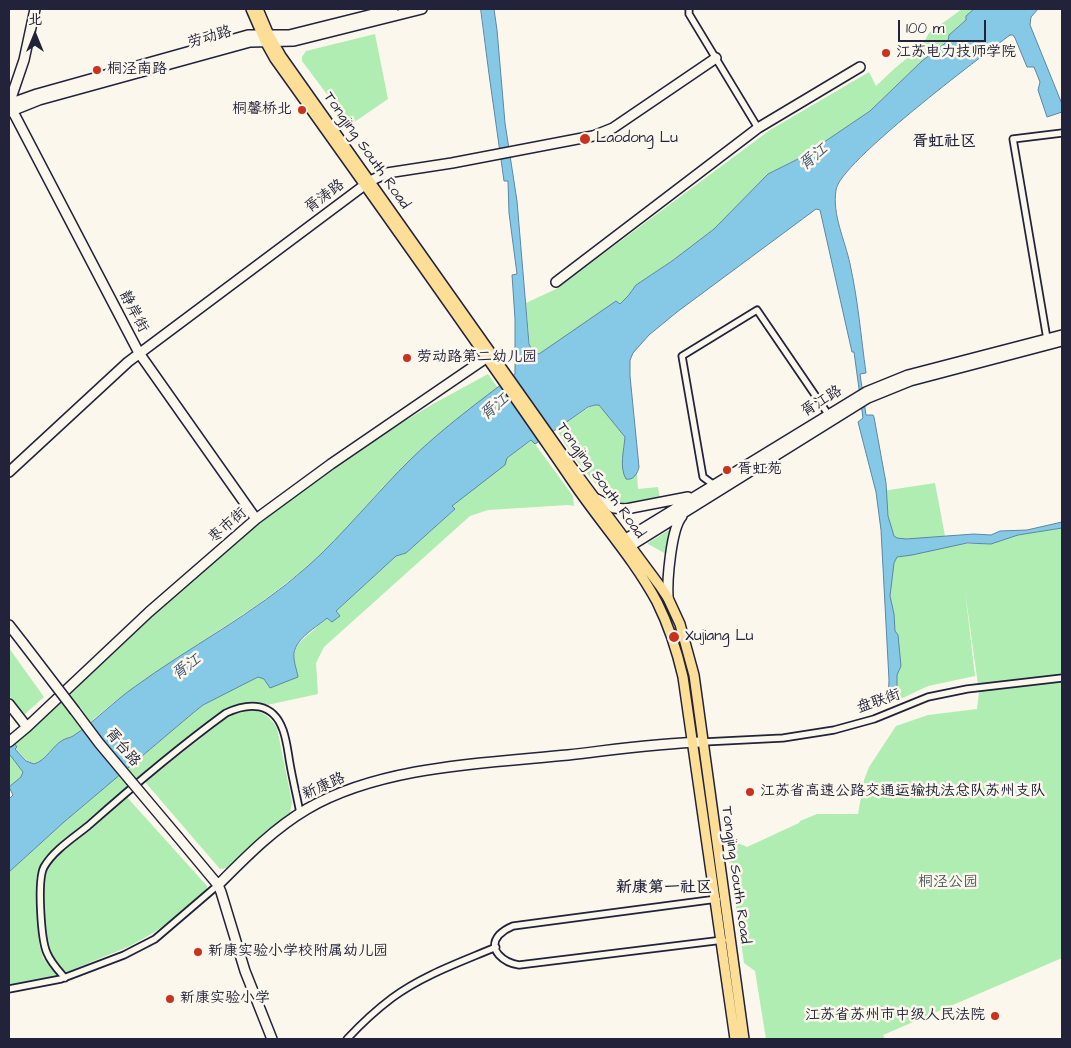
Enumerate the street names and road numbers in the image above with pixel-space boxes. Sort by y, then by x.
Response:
street label: 劳动路 [186,23,234,53]
street label: Tongjing South Road [319,89,413,213]
street label: 胥涛路 [302,176,348,218]
street label: 静岸街 [114,288,152,336]
street label: 胥江路 [798,382,846,422]
street label: Tongjing South Road [552,420,648,542]
street label: 枣市街 [205,504,251,548]
street label: 盘联街 [855,686,903,718]
street label: 胥台路 [101,725,143,771]
street label: 新康路 [300,770,348,804]
street label: Tongjing South Road [716,805,754,945]

